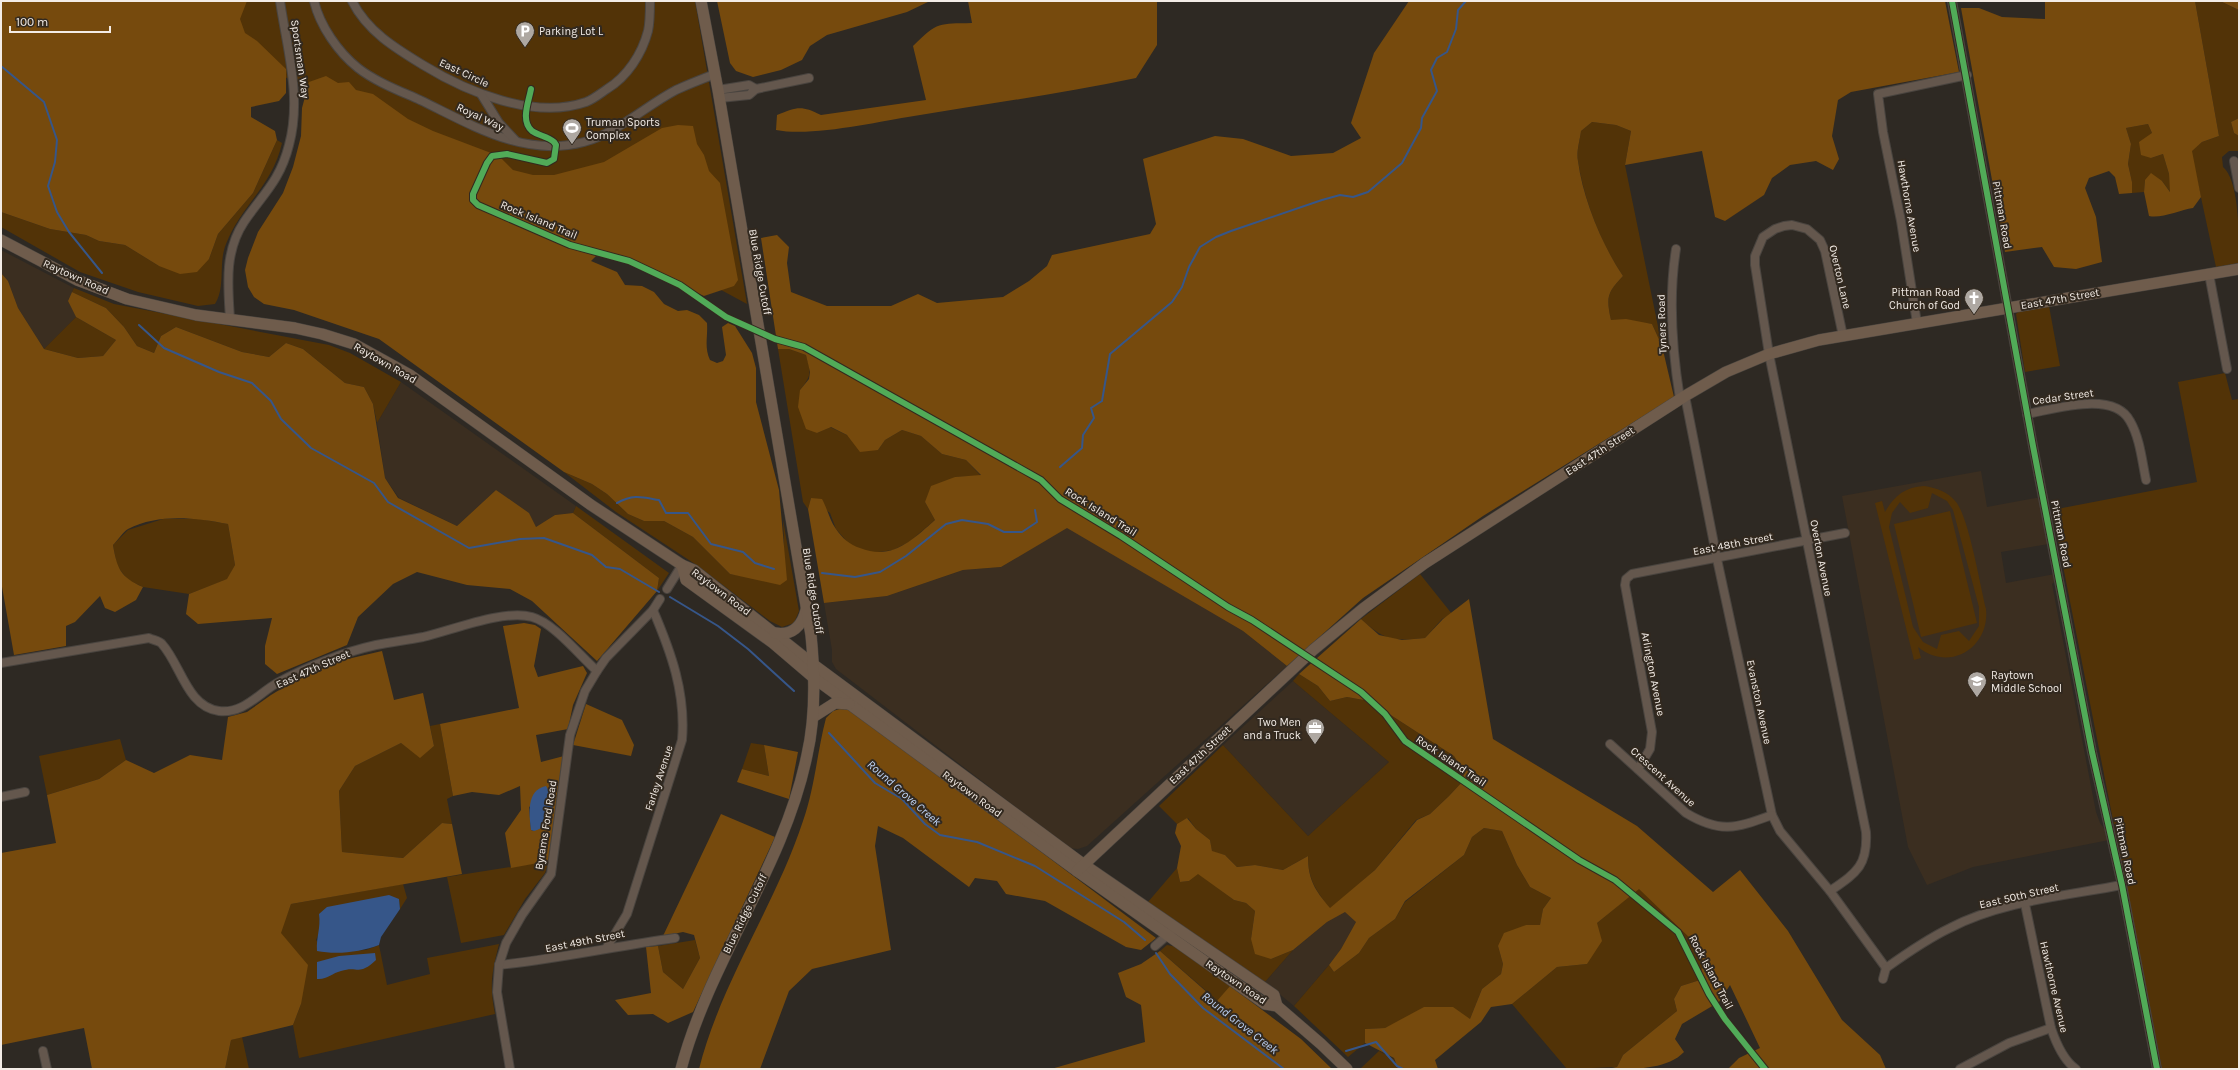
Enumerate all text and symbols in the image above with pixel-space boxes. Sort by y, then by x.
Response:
scale bar [10,8,110,34]
text: 100 m [16,15,48,29]
street label: Sportsman Way [288,19,312,99]
parking icon: Parking Lot L [514,20,536,48]
place label: Parking Lot L [539,25,604,38]
street label: East Circle [437,56,491,90]
street label: Royal Way [454,100,506,134]
place label: Truman Sports Complex [586,116,660,142]
sports icon: Truman Sports Complex [561,117,583,145]
street label: Hawthorne Avenue [1895,159,1924,253]
street label: Pittman Road [1990,180,2014,250]
street label: Rock Island Trail [499,198,579,242]
street label: Blue Ridge Cutoff [746,228,774,316]
street label: Overton Lane [1826,244,1854,311]
street label: Raytown Road [41,257,111,297]
place label: Pittman Road Church of God [1889,286,1960,312]
street label: East 47th Street [2020,286,2100,312]
church icon: Pittman Road Church of God [1963,287,1985,315]
street label: Tyners Road [1654,294,1670,354]
street label: Raytown Road [351,340,419,386]
street label: Cedar Street [2032,386,2094,408]
street label: East 47th Street [1563,424,1637,478]
street label: Rock Island Trail [1063,485,1139,539]
street label: Pittman Road [2048,499,2074,569]
street label: Overton Avenue [1807,519,1835,598]
street label: East 48th Street [1692,530,1774,558]
street label: Blue Ridge Cutoff [800,547,826,635]
street label: Raytown Road [689,566,753,618]
street label: Arlington Avenue [1638,631,1668,717]
street label: East 47th Street [274,647,352,691]
street label: Evanston Avenue [1744,659,1774,746]
place label: Raytown Middle School [1991,669,2062,695]
school or university icon: Raytown Middle School [1966,670,1988,698]
place label: Two Men and a Truck [1243,716,1301,742]
office icon: Two Men and a Truck [1304,717,1326,745]
street label: East 47th Street [1166,723,1234,787]
street label: Rock Island Trail [1413,733,1489,789]
street label: Farley Avenue [642,743,676,812]
street label: Crescent Avenue [1628,744,1698,810]
water label: Round Grove Creek [864,757,944,829]
street label: Raytown Road [940,768,1004,820]
street label: Byrams Ford Road [532,779,560,871]
street label: Pittman Road [2112,816,2138,886]
street label: Blue Ridge Cutoff [720,872,770,956]
street label: East 50th Street [1978,881,2060,911]
street label: East 49th Street [544,927,626,955]
street label: Rock Island Trail [1686,933,1736,1011]
street label: Hawthorne Avenue [2037,940,2071,1034]
street label: Raytown Road [1203,957,1269,1007]
water label: Round Grove Creek [1199,989,1282,1058]

